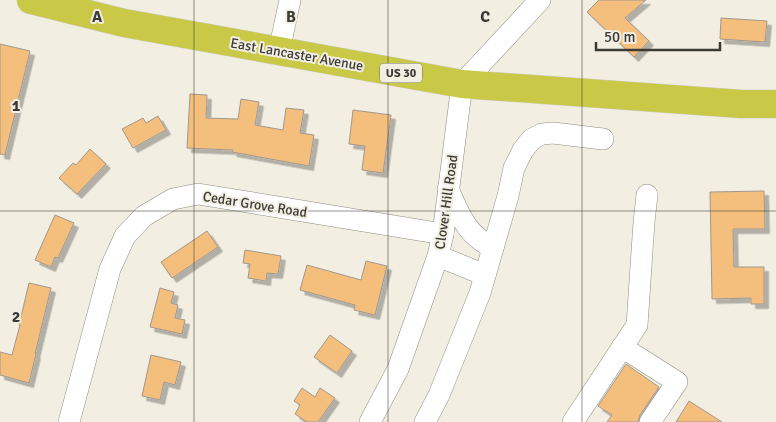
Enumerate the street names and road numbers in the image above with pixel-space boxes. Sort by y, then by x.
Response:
street label: East Lancaster Avenue [229,34,365,75]
road number: US 30 [380,64,422,82]
street label: Clover Hill Road [431,154,462,250]
street label: Cedar Grove Road [202,188,308,221]

